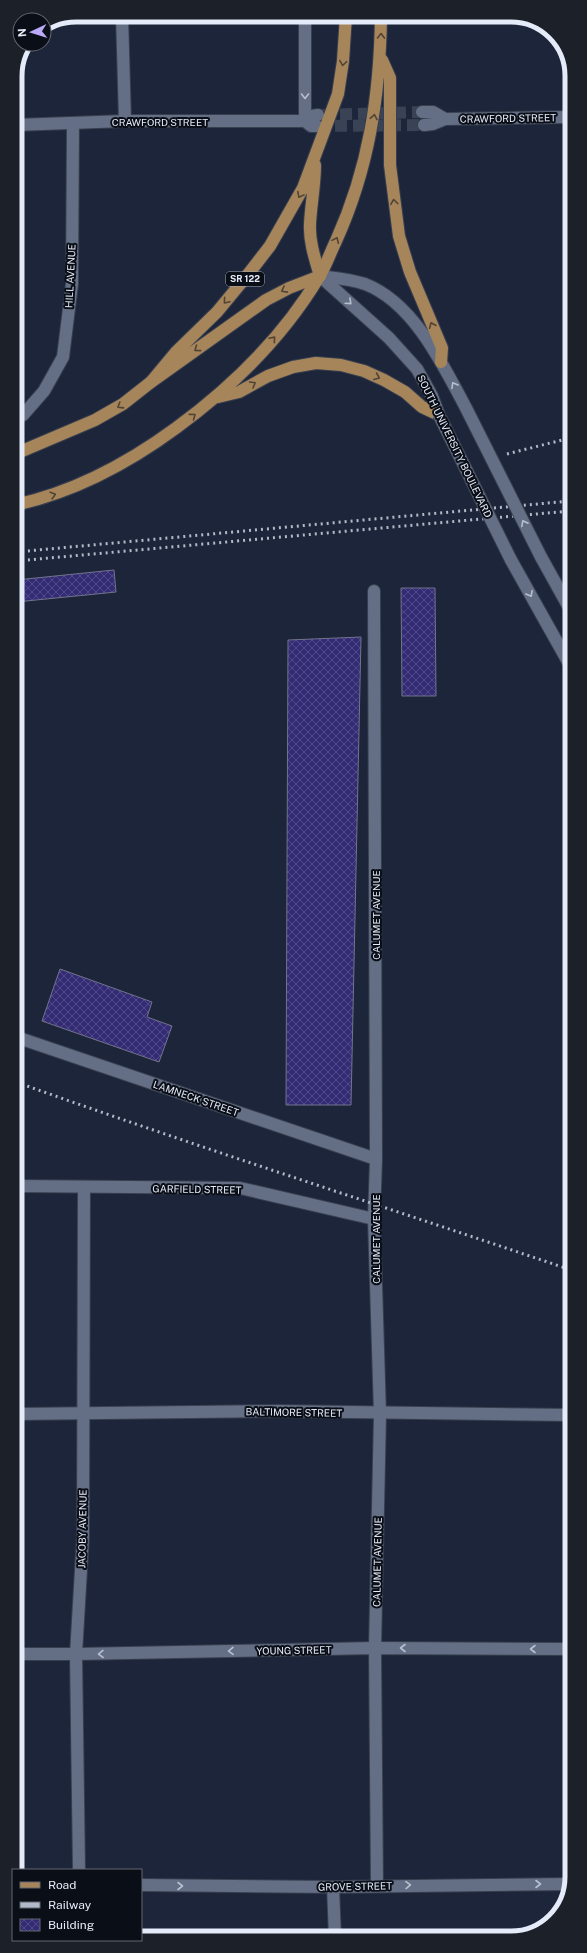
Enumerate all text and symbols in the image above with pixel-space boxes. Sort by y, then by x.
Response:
north arrow [12,12,52,52]
text: N [16,28,28,37]
one-way arrow [377,33,385,39]
one-way arrow [339,60,348,66]
one-way arrow [301,93,309,99]
street label: CRAWFORD STREET [460,111,556,125]
one-way arrow [369,114,377,120]
street label: CRAWFORD STREET [112,116,208,128]
one-way arrow [297,190,304,198]
one-way arrow [390,199,399,205]
one-way arrow [331,237,339,245]
street label: HILL AVENUE [62,244,78,308]
road number: SR 122 [226,272,264,286]
one-way arrow [280,286,288,293]
one-way arrow [223,297,230,304]
one-way arrow [344,297,351,304]
one-way arrow [429,322,437,329]
one-way arrow [268,336,275,344]
one-way arrow [194,345,201,352]
one-way arrow [374,372,381,380]
street label: SOUTH UNIVERSITY BOULEVARD [415,373,495,519]
one-way arrow [249,381,256,388]
one-way arrow [451,382,458,389]
one-way arrow [117,401,124,408]
one-way arrow [188,413,195,420]
one-way arrow [49,491,56,500]
one-way arrow [521,519,529,527]
one-way arrow [525,590,533,597]
street label: CALUMET AVENUE [370,870,382,960]
street label: LAMNECK STREET [152,1078,240,1118]
street label: GARFIELD STREET [152,1182,242,1196]
street label: CALUMET AVENUE [370,1194,382,1284]
street label: BALTIMORE STREET [246,1405,343,1419]
street label: JACOBY AVENUE [75,1489,89,1569]
street label: CALUMET AVENUE [370,1517,384,1607]
street label: YOUNG STREET [256,1643,332,1657]
one-way arrow [400,1644,406,1652]
one-way arrow [530,1645,536,1653]
one-way arrow [228,1647,234,1655]
one-way arrow [98,1650,104,1658]
legend [12,1869,142,1941]
text: Road [48,1878,76,1892]
street label: GROVE STREET [318,1879,392,1893]
one-way arrow [535,1880,541,1888]
one-way arrow [405,1881,411,1890]
one-way arrow [177,1882,183,1890]
text: Railway [48,1898,92,1912]
text: Building [48,1918,94,1932]

